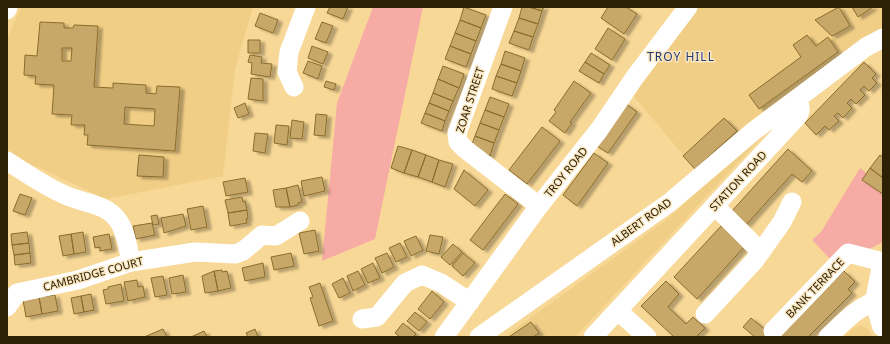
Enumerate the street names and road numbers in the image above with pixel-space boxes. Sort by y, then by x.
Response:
street label: ZOAR STREET [452,65,487,135]
street label: TROY ROAD [541,143,591,200]
street label: STATION ROAD [706,147,770,214]
street label: ALBERT ROAD [607,194,674,249]
street label: CAMBRIDGE COURT [41,253,145,294]
street label: BANK TERRACE [782,254,847,321]

